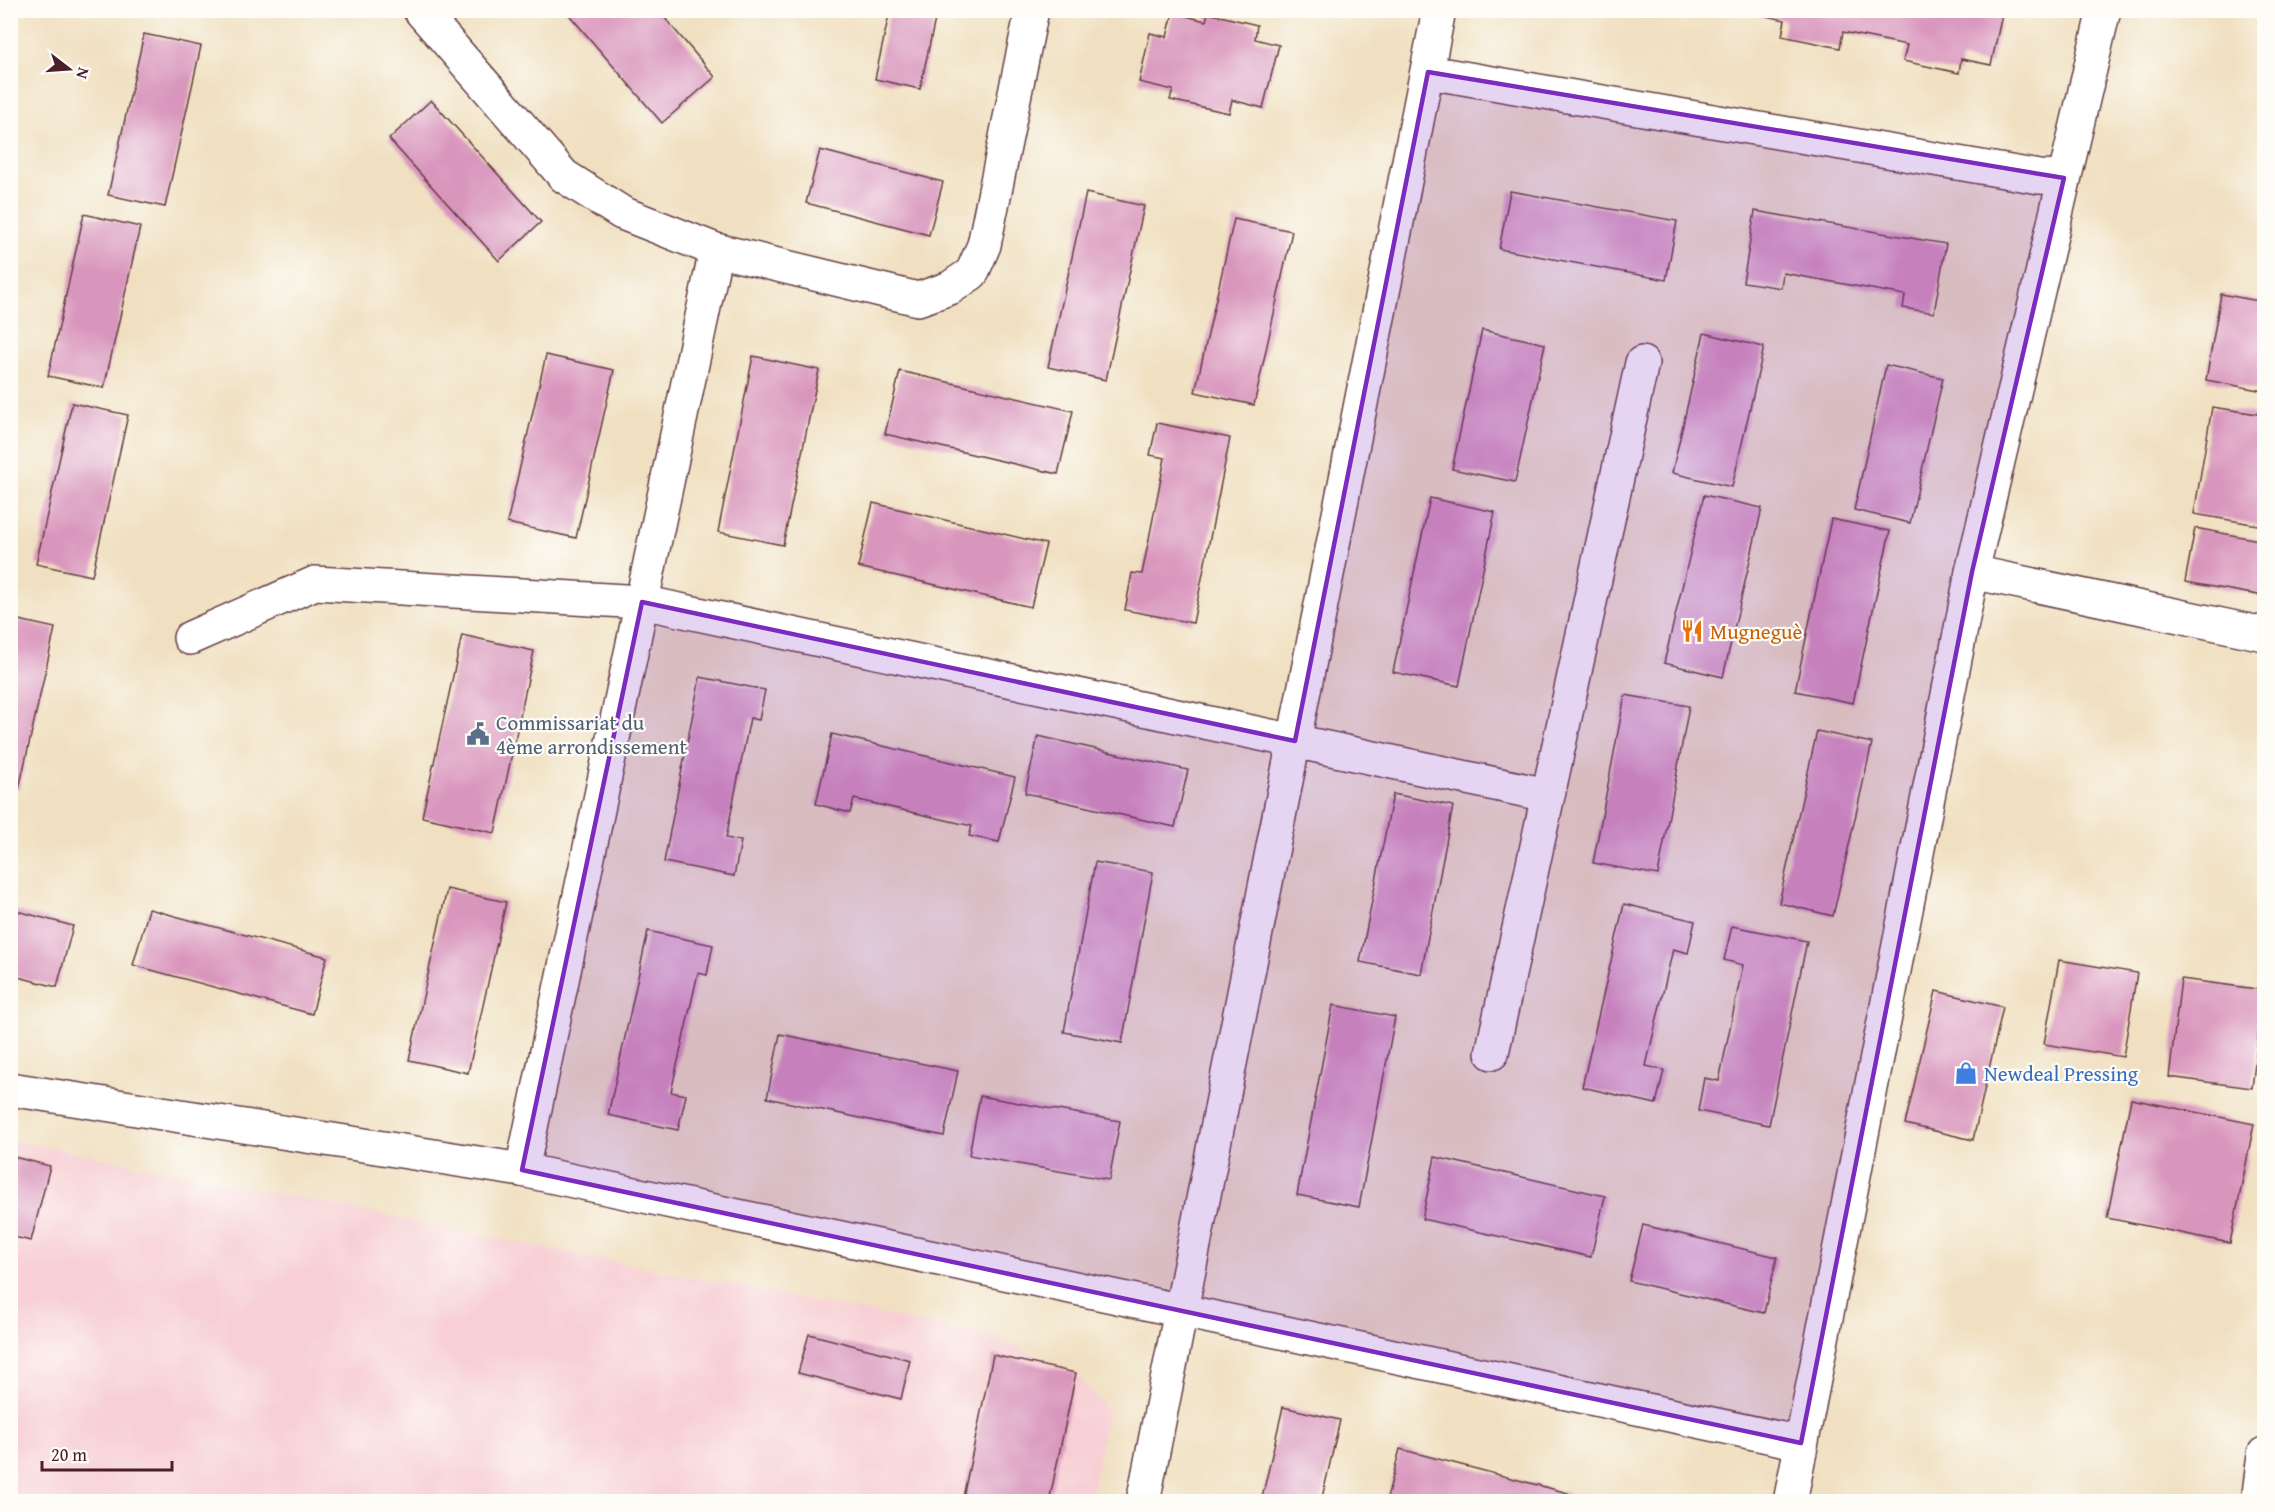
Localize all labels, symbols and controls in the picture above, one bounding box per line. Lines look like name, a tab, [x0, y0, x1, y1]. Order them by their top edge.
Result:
north arrow	[39, 39, 99, 99]
text: N	[70, 65, 96, 82]
place label: Mugneguè	[1710, 616, 1802, 647]
restaurant icon: Mugneguè	[1679, 618, 1705, 644]
place label: Commissariat du 4ème arrondissement	[496, 707, 687, 762]
public building icon: Commissariat du 4ème arrondissement	[465, 721, 491, 747]
place label: Newdeal Pressing	[1984, 1058, 2139, 1089]
shop icon: Newdeal Pressing	[1953, 1060, 1979, 1086]
scale bar	[42, 1434, 172, 1472]
text: 20 m	[51, 1441, 87, 1468]

